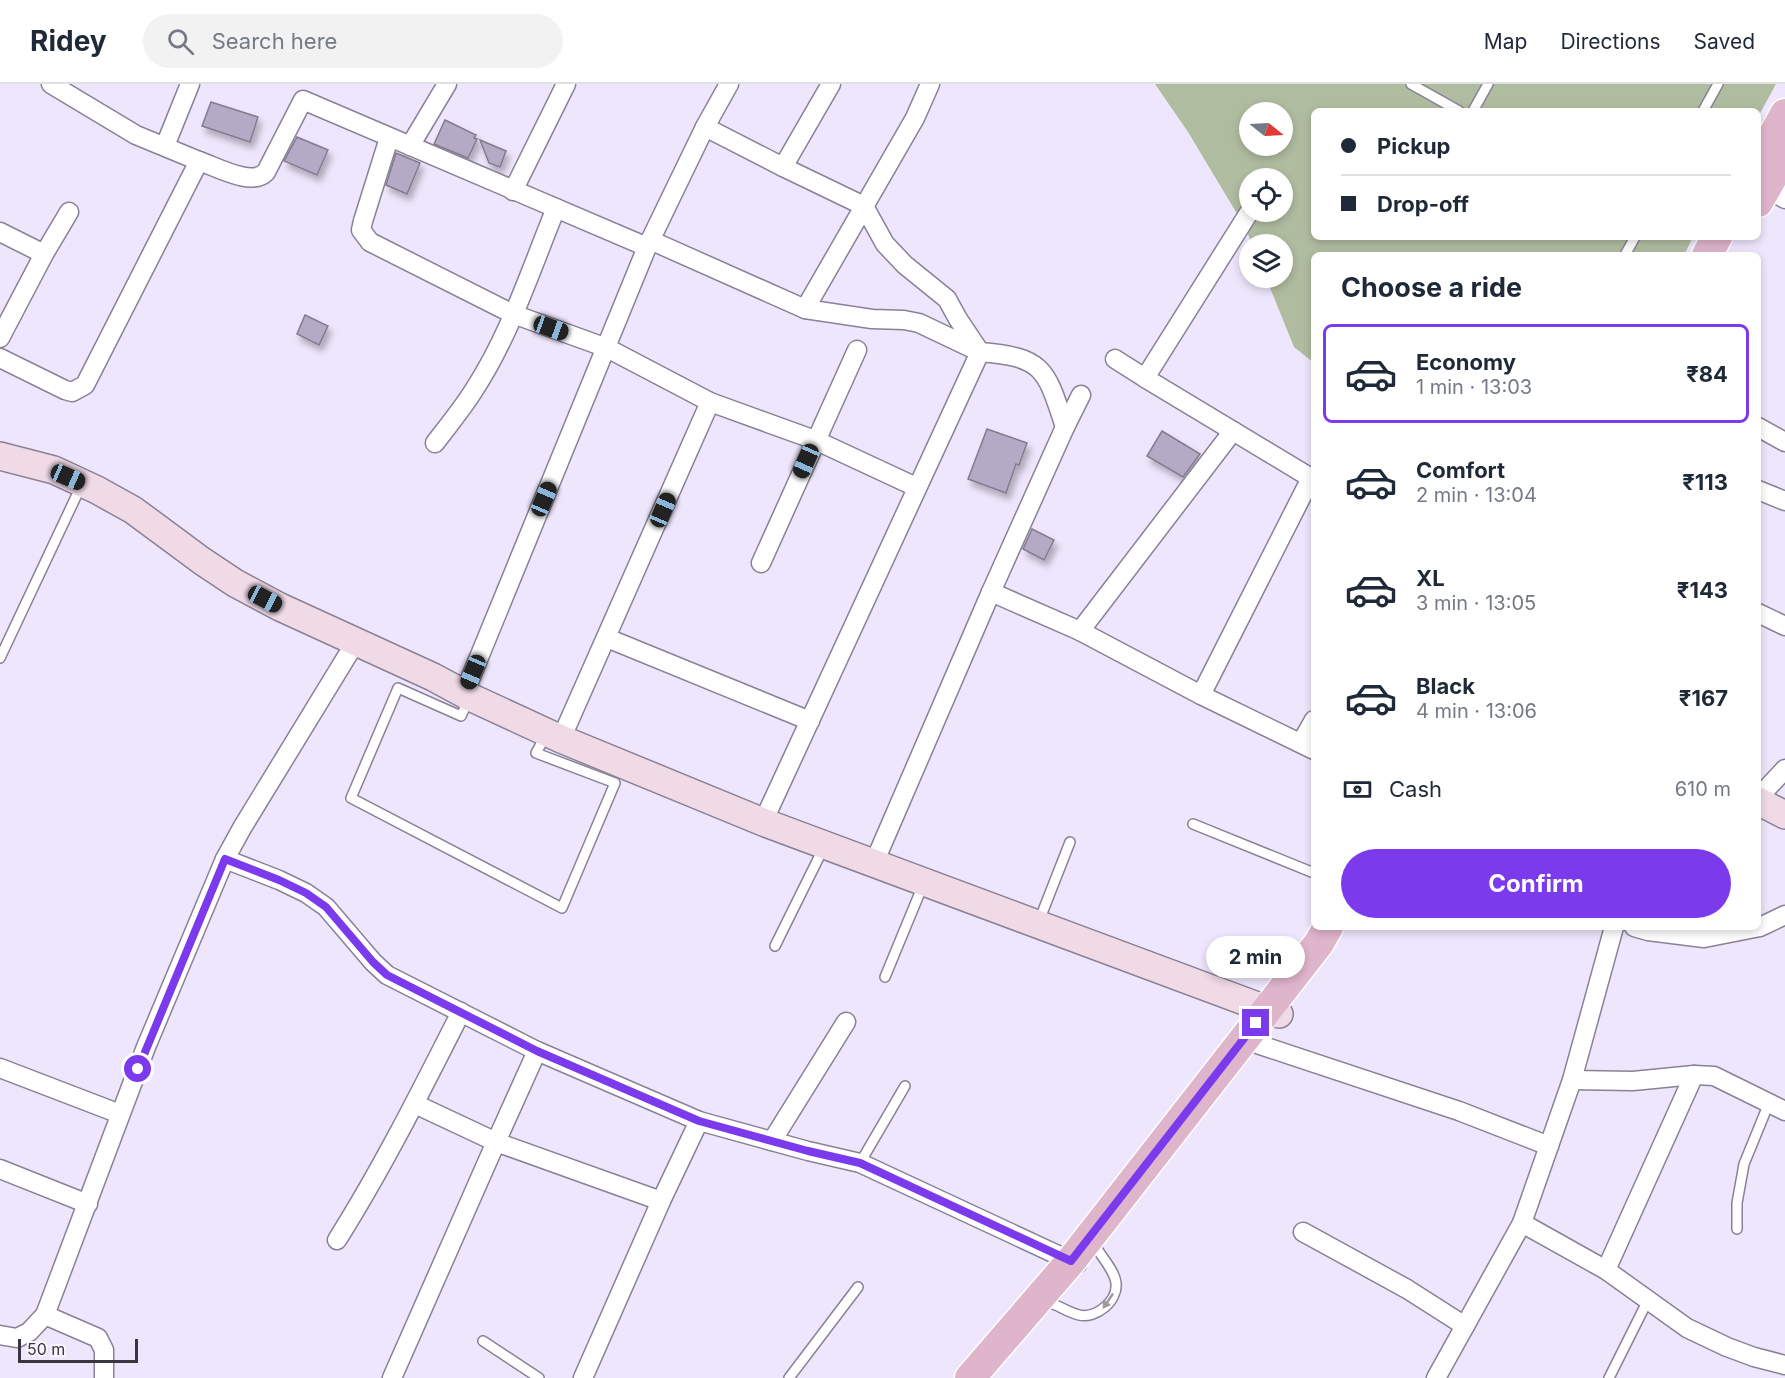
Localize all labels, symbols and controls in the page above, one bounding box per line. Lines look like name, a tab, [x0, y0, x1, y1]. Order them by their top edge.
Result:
search box	[143, 14, 563, 68]
text: Ridey	[30, 24, 107, 58]
icon: search	[164, 25, 197, 58]
text: Search here	[212, 28, 337, 54]
text: Map	[1484, 29, 1527, 54]
text: Directions	[1560, 29, 1661, 54]
text: Saved	[1694, 29, 1755, 54]
north arrow	[1239, 102, 1293, 156]
map controls	[1239, 102, 1293, 288]
text: Pickup	[1377, 133, 1451, 159]
button: locate	[1239, 168, 1293, 222]
text: Drop-off	[1377, 191, 1469, 217]
button: layers	[1239, 234, 1293, 288]
text: Choose a ride	[1341, 271, 1522, 304]
car	[531, 313, 571, 343]
icon: car	[1344, 347, 1398, 401]
text: Economy	[1416, 349, 1516, 375]
text: ₹84	[1686, 361, 1728, 387]
text: 1 min · 13:03	[1416, 375, 1532, 399]
car	[790, 441, 822, 481]
icon: car	[1344, 455, 1398, 509]
text: Comfort	[1416, 457, 1505, 483]
car	[48, 461, 88, 493]
text: ₹113	[1682, 469, 1728, 495]
car	[529, 479, 559, 519]
text: 2 min · 13:04	[1416, 483, 1537, 507]
car	[648, 490, 678, 530]
icon: car	[1344, 563, 1398, 617]
text: XL	[1416, 565, 1445, 591]
text: ₹143	[1677, 577, 1728, 603]
car	[245, 583, 285, 615]
text: 3 min · 13:05	[1416, 591, 1536, 615]
car	[458, 652, 488, 692]
icon: car	[1344, 671, 1398, 725]
text: Black	[1416, 673, 1475, 699]
text: ₹167	[1679, 685, 1728, 711]
text: 4 min · 13:06	[1416, 699, 1537, 723]
icon: cash	[1341, 773, 1374, 806]
text: Cash	[1389, 776, 1442, 802]
text: 610 m	[1675, 777, 1731, 801]
button: Confirm	[1341, 849, 1731, 918]
callout: 2 min	[1206, 936, 1306, 978]
text: 2 min	[1229, 945, 1282, 969]
route end	[1242, 1009, 1269, 1036]
route start	[124, 1055, 151, 1082]
one-way arrow	[1102, 1293, 1114, 1309]
scale bar	[18, 1336, 138, 1364]
text: 50 m	[27, 1339, 65, 1359]

